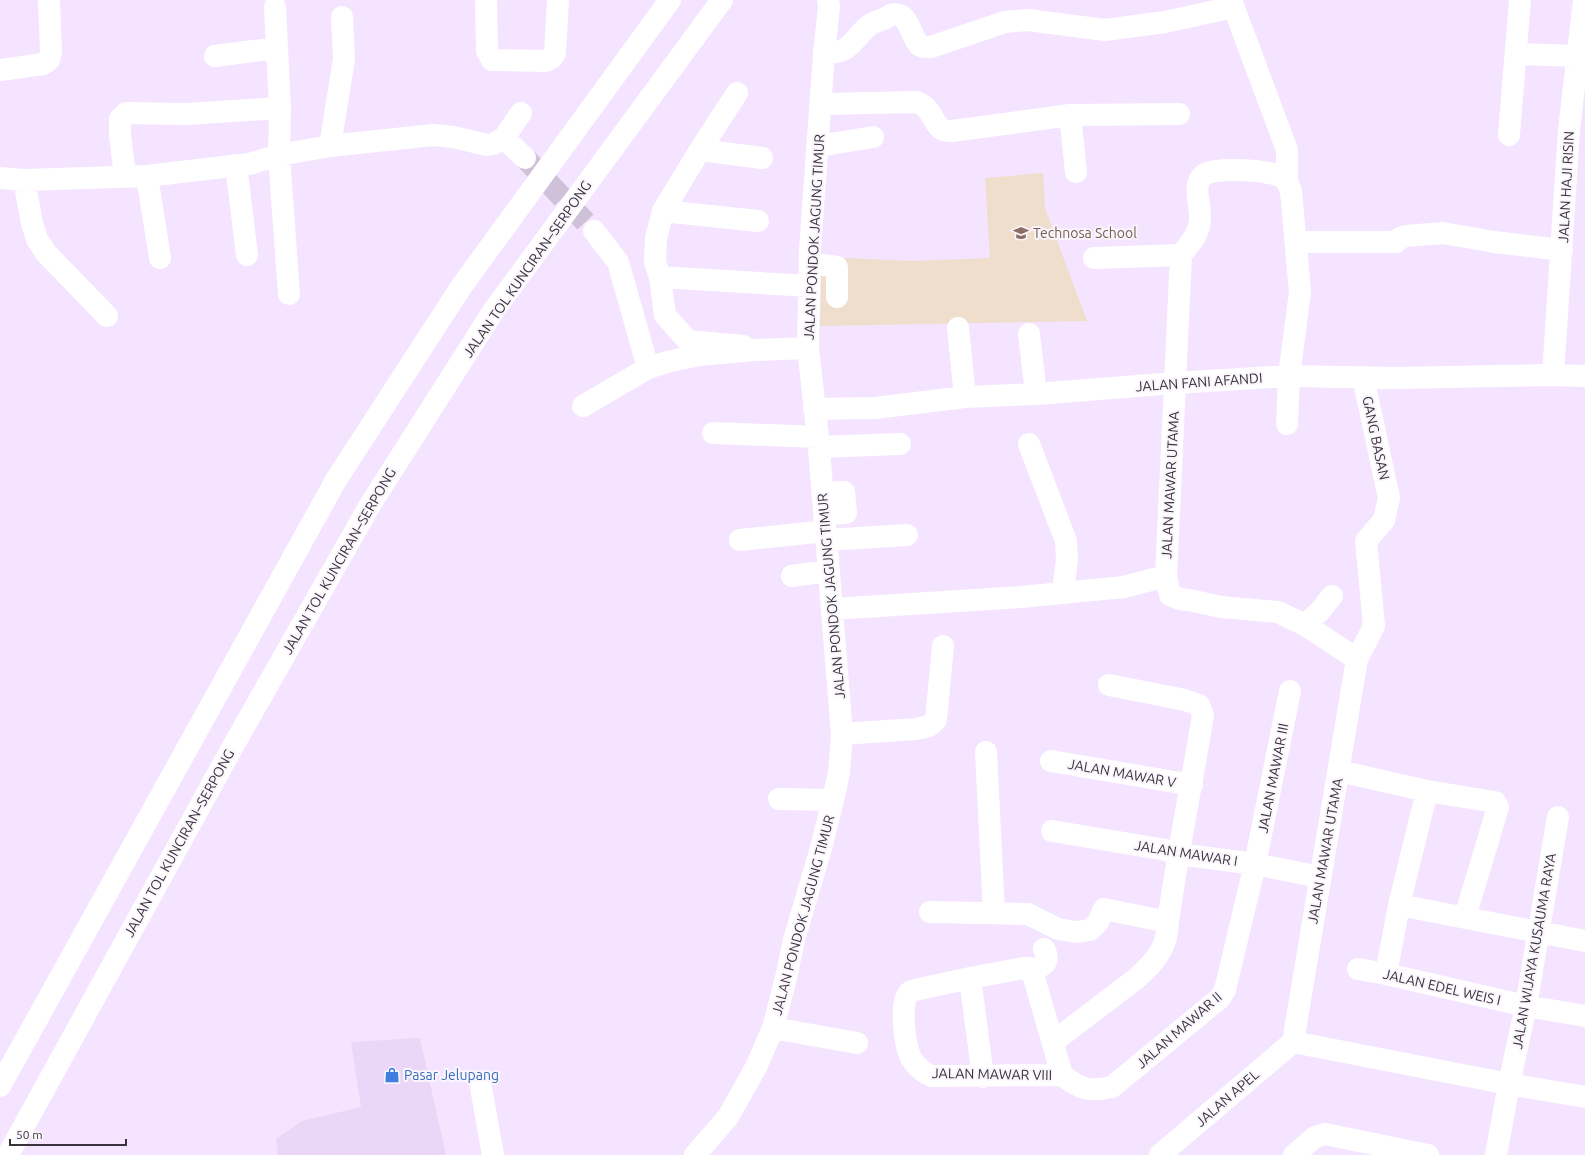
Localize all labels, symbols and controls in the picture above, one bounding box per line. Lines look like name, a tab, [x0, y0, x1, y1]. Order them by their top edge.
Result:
street label: JALAN HAJI RISIN	[1555, 131, 1577, 243]
street label: JALAN PONDOK JAGUNG TIMUR	[801, 133, 827, 341]
street label: JALAN TOL KUNCIRAN–SERPONG	[460, 177, 594, 361]
school or university icon: Technosa School	[1012, 224, 1030, 242]
place label: Technosa School	[1033, 225, 1137, 241]
street label: JALAN FANI AFANDI	[1135, 370, 1263, 394]
street label: GANG BASAN	[1359, 395, 1393, 481]
street label: JALAN MAWAR UTAMA	[1158, 411, 1182, 559]
street label: JALAN TOL KUNCIRAN–SERPONG	[279, 465, 399, 657]
street label: JALAN PONDOK JAGUNG TIMUR	[814, 492, 848, 700]
street label: JALAN MAWAR III	[1255, 722, 1291, 834]
street label: JALAN TOL KUNCIRAN–SERPONG	[121, 746, 237, 940]
street label: JALAN MAWAR V	[1067, 756, 1177, 790]
street label: JALAN MAWAR UTAMA	[1304, 777, 1346, 925]
street label: JALAN PONDOK JAGUNG TIMUR	[769, 813, 838, 1017]
street label: JALAN MAWAR I	[1133, 837, 1239, 869]
street label: JALAN WIJAYA KUSAUMA RAYA	[1509, 852, 1559, 1050]
street label: JALAN EDEL WEIS I	[1382, 966, 1502, 1008]
street label: JALAN MAWAR II	[1133, 989, 1225, 1071]
street label: JALAN MAWAR VIII	[932, 1065, 1052, 1083]
shop icon: Pasar Jelupang	[383, 1066, 401, 1084]
street label: JALAN APEL	[1192, 1066, 1262, 1130]
place label: Pasar Jelupang	[404, 1067, 499, 1083]
scale bar	[10, 1121, 126, 1147]
text: 50 m	[16, 1128, 43, 1141]

